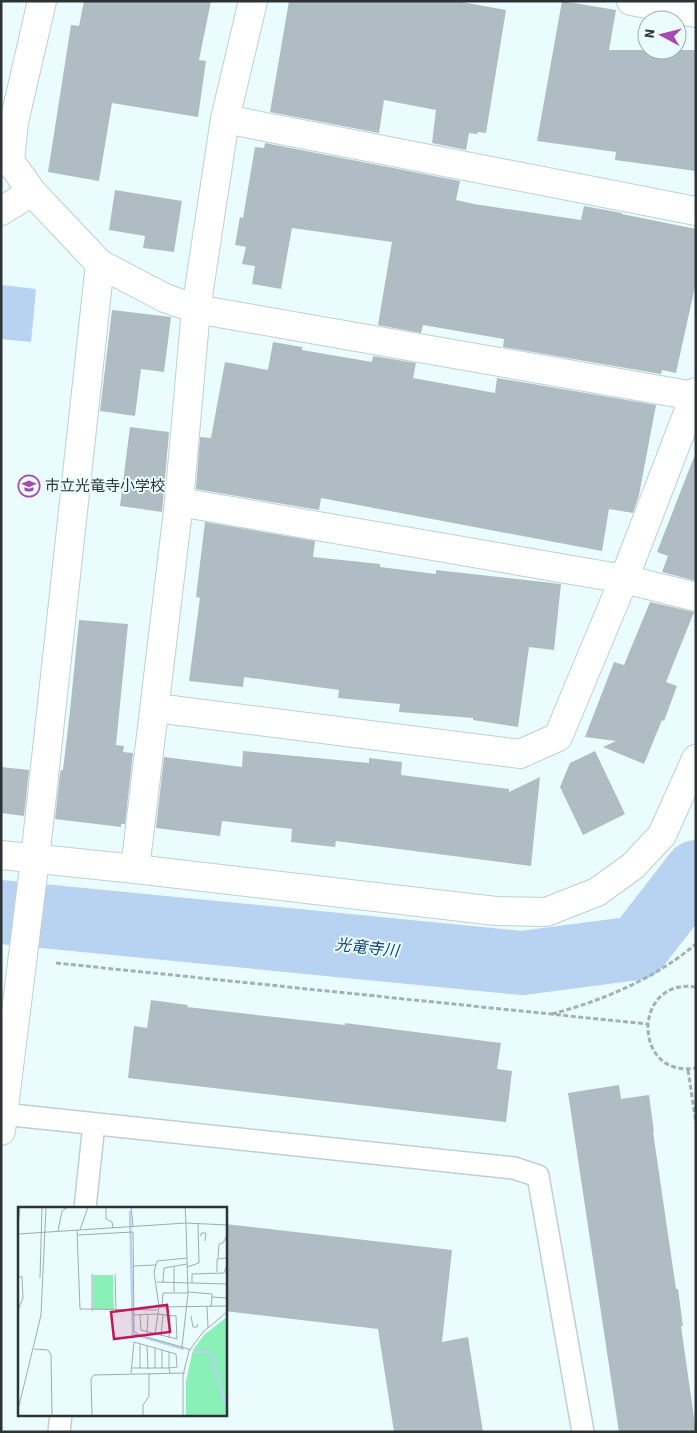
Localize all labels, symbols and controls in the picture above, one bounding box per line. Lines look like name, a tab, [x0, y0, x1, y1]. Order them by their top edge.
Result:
north arrow	[637, 10, 687, 60]
text: N	[640, 28, 661, 39]
school or university icon: 市立光竜寺小学校	[17, 474, 41, 498]
place label: 市立光竜寺小学校	[45, 476, 165, 497]
water label: 光竜寺川	[334, 934, 402, 962]
inset map	[18, 1207, 226, 1416]

